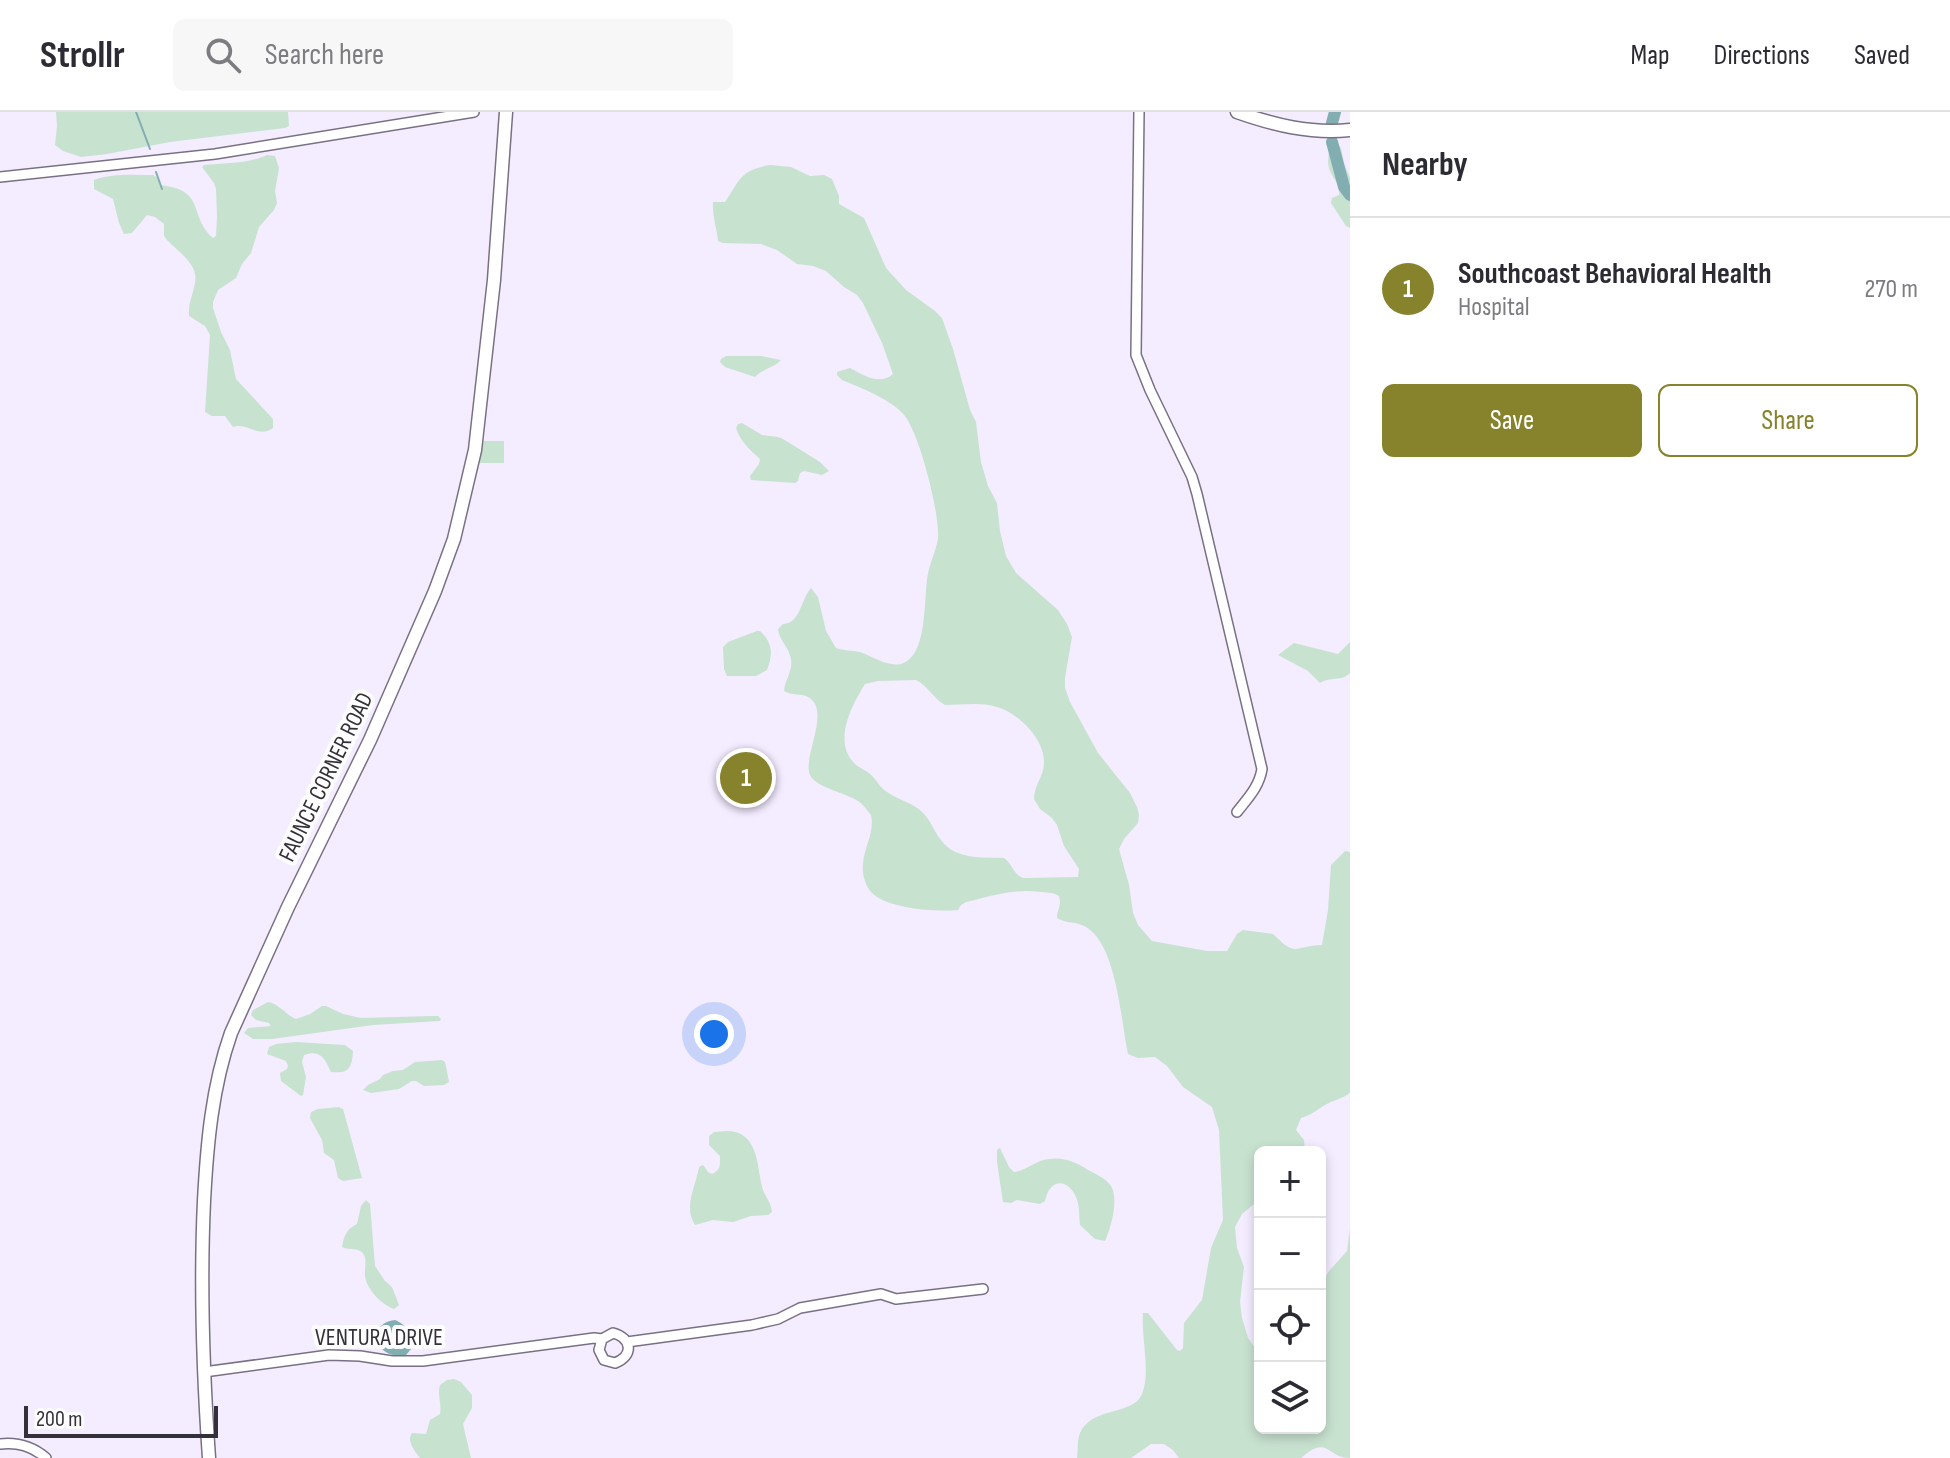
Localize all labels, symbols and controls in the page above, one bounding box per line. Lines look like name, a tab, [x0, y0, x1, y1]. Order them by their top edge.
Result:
search box	[173, 19, 733, 91]
text: Strollr	[40, 33, 125, 78]
icon: search	[201, 33, 245, 77]
text: Search here	[265, 37, 384, 73]
text: Map	[1631, 39, 1670, 72]
text: Directions	[1714, 39, 1810, 72]
text: Saved	[1854, 39, 1910, 72]
text: Nearby	[1382, 144, 1468, 185]
text: Southcoast Behavioral Health	[1458, 256, 1771, 292]
text: 1	[1403, 274, 1413, 305]
text: 270 m	[1865, 274, 1918, 305]
text: Hospital	[1458, 292, 1530, 323]
button: Save	[1382, 384, 1642, 457]
button: Share	[1658, 384, 1918, 457]
street label: FAUNCE CORNER ROAD	[272, 688, 380, 866]
pin: 1	[720, 748, 772, 808]
your location	[694, 1014, 734, 1054]
map controls	[1254, 1146, 1326, 1434]
button: +	[1254, 1146, 1326, 1218]
button: −	[1254, 1218, 1326, 1290]
button: locate	[1254, 1290, 1326, 1362]
street label: VENTURA DRIVE	[315, 1323, 443, 1352]
button: layers	[1254, 1362, 1326, 1434]
scale bar	[24, 1402, 218, 1438]
text: 200 m	[36, 1406, 82, 1433]

